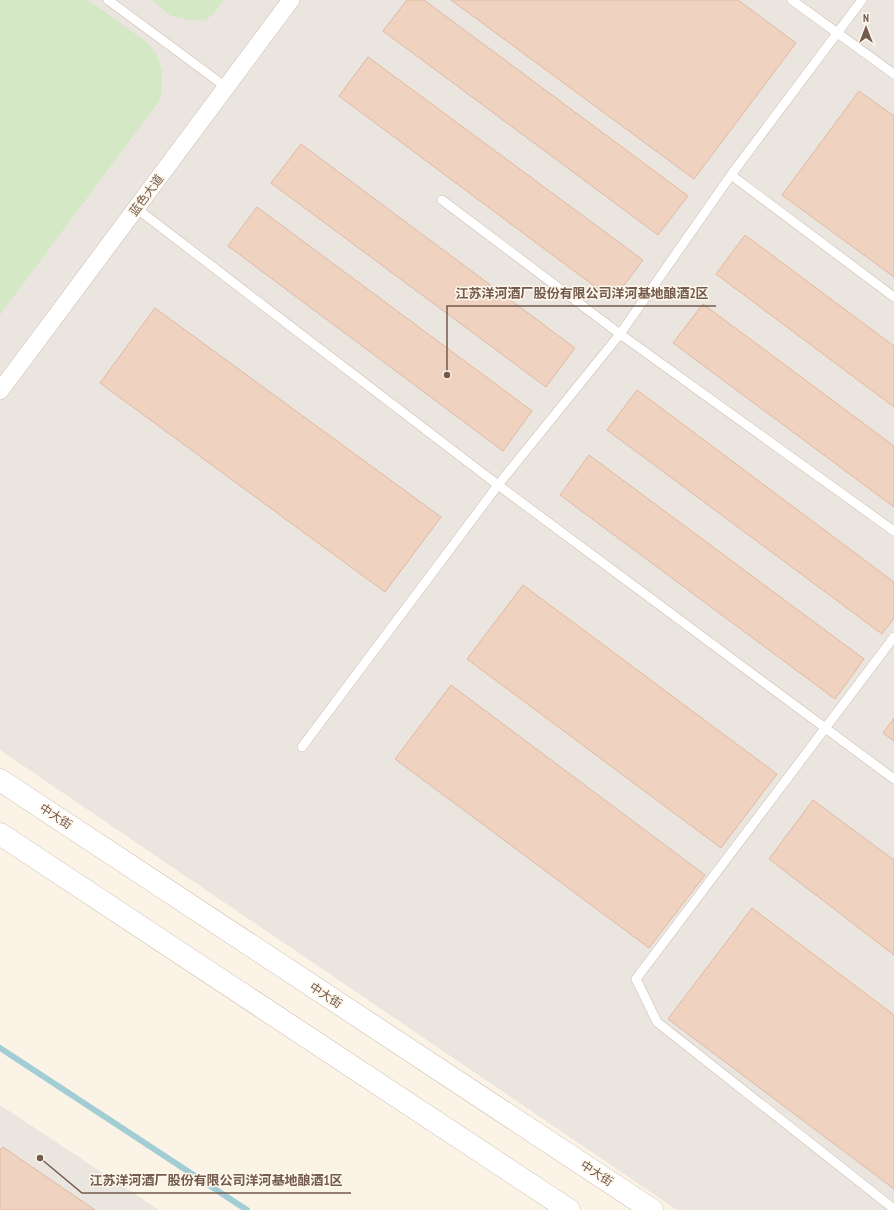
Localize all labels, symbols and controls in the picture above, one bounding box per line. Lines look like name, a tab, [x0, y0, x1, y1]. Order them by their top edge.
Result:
north arrow	[846, 8, 886, 48]
text: N	[863, 11, 869, 25]
street label: 蓝色大道	[126, 171, 166, 219]
callout: 江苏洋河酒厂股份有限公司洋河基地酿酒2区	[447, 281, 716, 306]
text: 江苏洋河酒厂股份有限公司洋河基地酿酒2区	[455, 285, 709, 302]
street label: 中大街	[37, 800, 75, 832]
street label: 中大街	[307, 979, 345, 1011]
street label: 中大街	[578, 1157, 616, 1189]
callout: 江苏洋河酒厂股份有限公司洋河基地酿酒1区	[82, 1168, 351, 1193]
text: 江苏洋河酒厂股份有限公司洋河基地酿酒1区	[89, 1172, 343, 1189]

